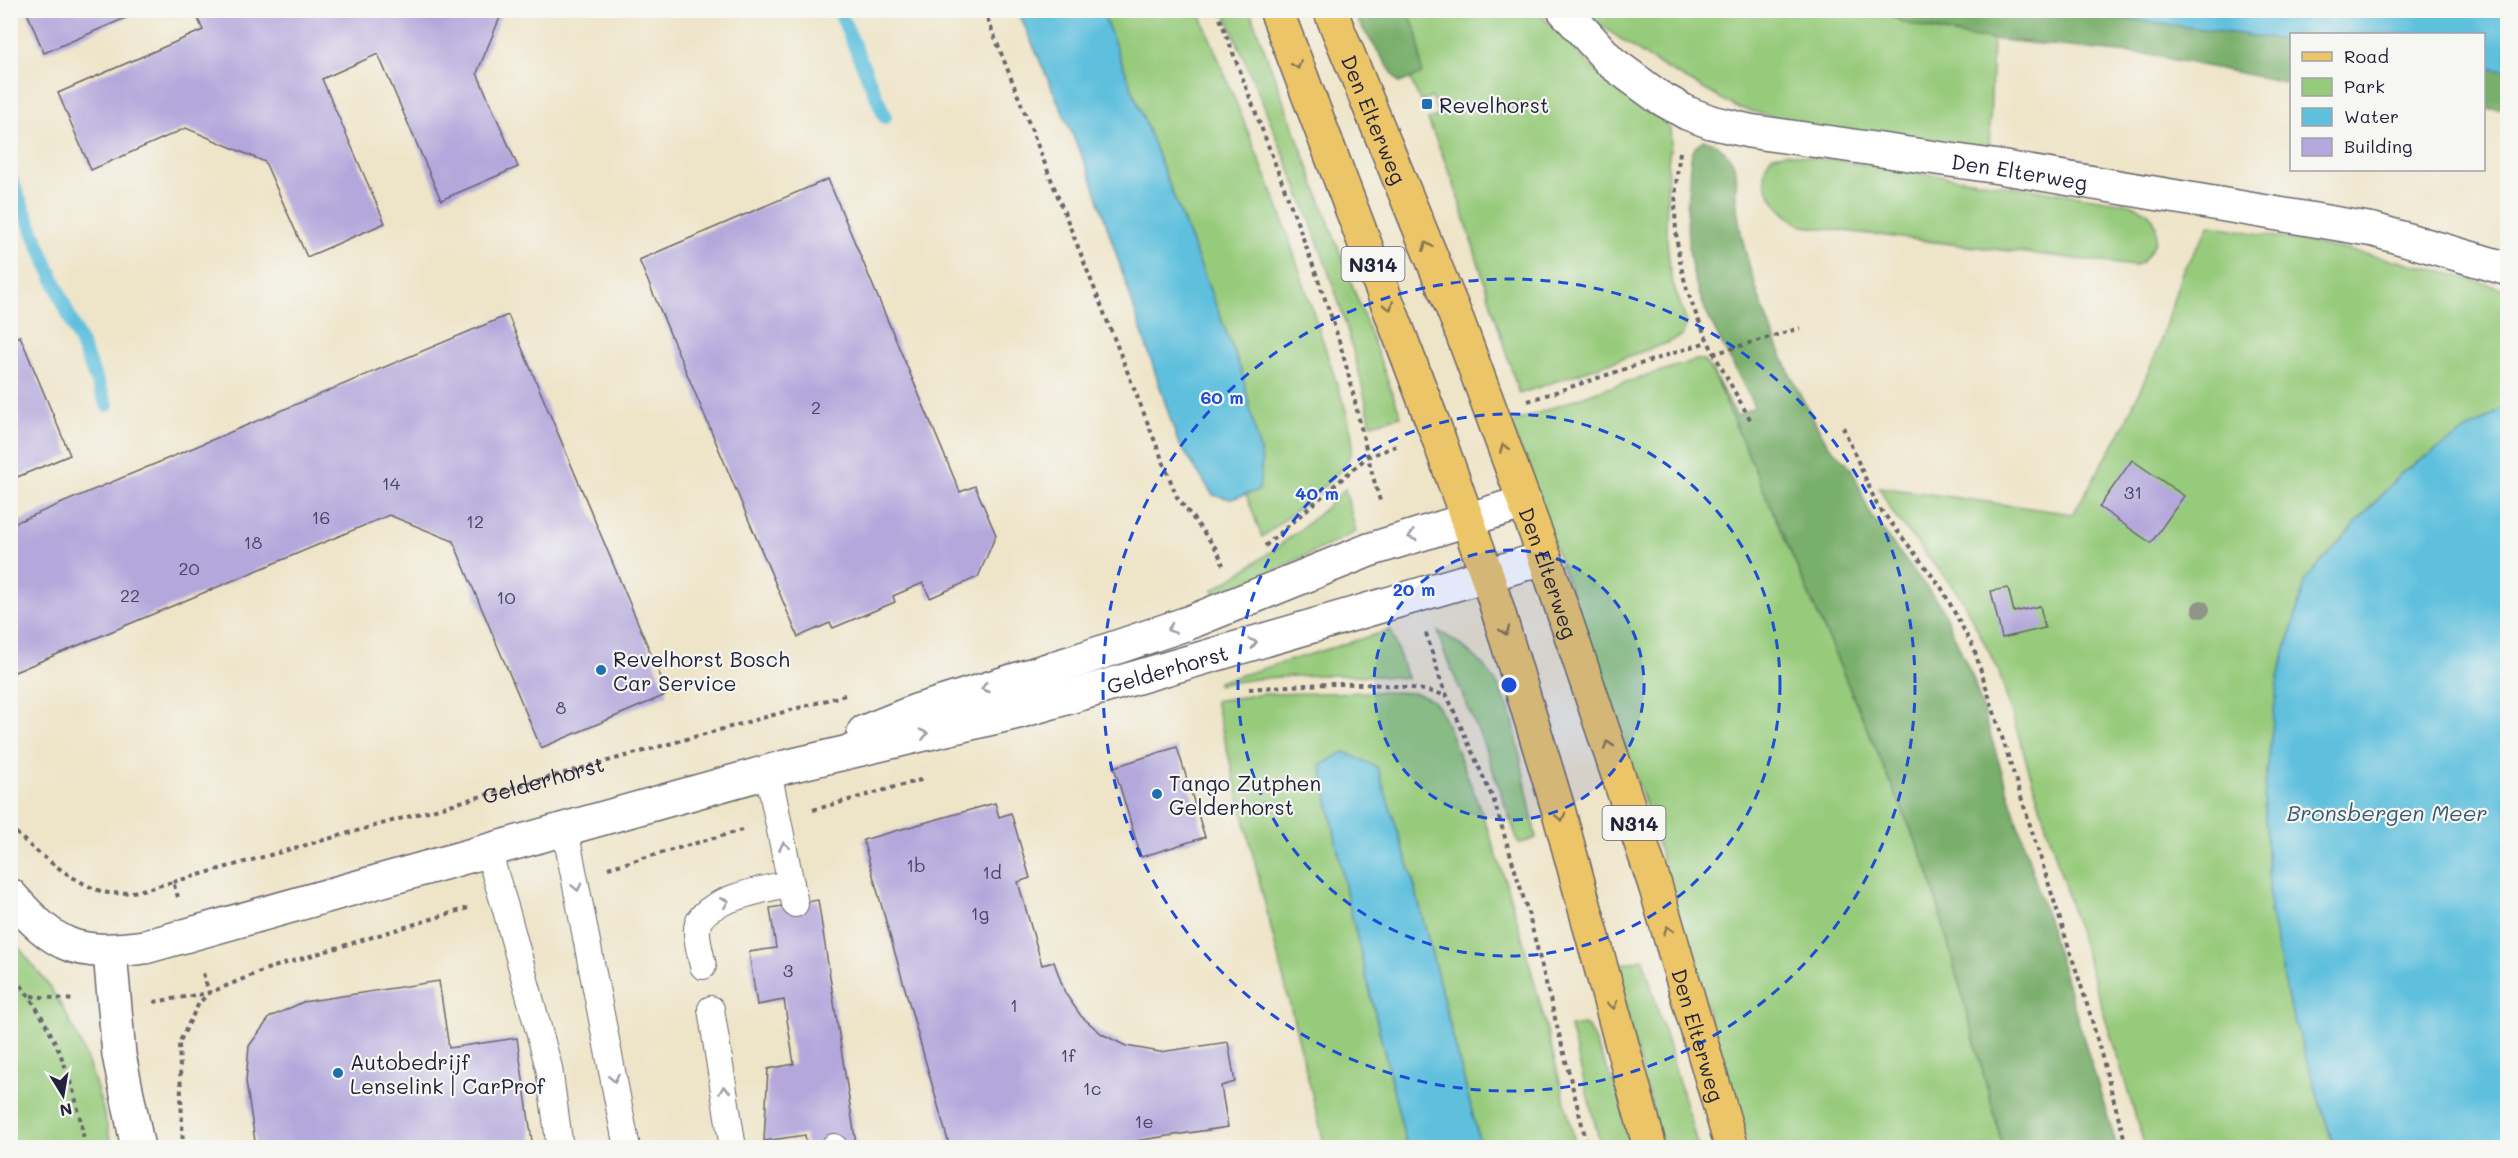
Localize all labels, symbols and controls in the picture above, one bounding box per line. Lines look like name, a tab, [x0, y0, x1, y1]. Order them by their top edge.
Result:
legend	[2290, 33, 2485, 171]
text: Road	[2344, 44, 2389, 68]
street label: Den Elterweg	[1336, 50, 1413, 188]
one-way arrow	[1290, 59, 1302, 70]
text: Park	[2344, 74, 2385, 98]
place label: Revelhorst	[1439, 91, 1549, 118]
marker: Revelhorst	[1420, 97, 1434, 111]
text: Water	[2344, 104, 2399, 128]
text: Building	[2344, 134, 2412, 158]
street label: Den Elterweg	[1950, 147, 2090, 195]
one-way arrow	[1422, 241, 1434, 252]
road number: N314	[1342, 247, 1404, 281]
one-way arrow	[1382, 300, 1394, 311]
text: 60 m	[1200, 385, 1244, 409]
house number: 2	[811, 395, 821, 419]
one-way arrow	[1499, 443, 1512, 453]
house number: 14	[382, 471, 401, 495]
house number: 31	[2124, 480, 2142, 504]
text: 40 m	[1295, 481, 1339, 505]
street label: Den Elterweg	[1514, 503, 1585, 642]
house number: 16	[312, 505, 330, 529]
house number: 12	[466, 509, 484, 533]
one-way arrow	[1407, 529, 1418, 541]
house number: 18	[244, 530, 263, 554]
house number: 20	[178, 556, 200, 580]
text: 20 m	[1393, 577, 1435, 601]
house number: 22	[120, 583, 140, 607]
house number: 10	[496, 585, 516, 609]
one-way arrow	[1166, 622, 1177, 635]
one-way arrow	[1498, 625, 1510, 636]
street label: Gelderhorst	[1103, 638, 1231, 699]
one-way arrow	[1247, 638, 1258, 650]
place label: Revelhorst Bosch Car Service	[613, 645, 790, 696]
marker: Revelhorst Bosch Car Service	[594, 663, 608, 677]
centre of rings	[1499, 675, 1519, 695]
one-way arrow	[980, 681, 991, 693]
house number: 8	[556, 695, 567, 719]
one-way arrow	[919, 729, 929, 742]
one-way arrow	[1602, 740, 1615, 751]
street label: Gelderhorst	[479, 749, 607, 809]
place label: Tango Zutphen Gelderhorst	[1169, 769, 1321, 820]
marker: Tango Zutphen Gelderhorst	[1150, 787, 1164, 801]
water label: Bronsbergen Meer	[2287, 798, 2487, 827]
road number: N314	[1602, 806, 1666, 840]
one-way arrow	[1554, 812, 1566, 822]
one-way arrow	[778, 842, 791, 852]
house number: 1b	[906, 853, 926, 877]
house number: 1d	[982, 860, 1002, 884]
one-way arrow	[570, 881, 583, 891]
one-way arrow	[719, 897, 730, 909]
house number: 1g	[971, 901, 989, 925]
one-way arrow	[1663, 925, 1675, 936]
house number: 3	[783, 958, 793, 982]
street label: Den Elterweg	[1667, 965, 1731, 1105]
house number: 1	[1010, 993, 1018, 1017]
one-way arrow	[1606, 999, 1618, 1010]
house number: 1f	[1060, 1043, 1077, 1067]
place label: Autobedrijf Lenselink | CarProf	[350, 1048, 546, 1099]
north arrow	[33, 1065, 93, 1125]
marker: Autobedrijf Lenselink | CarProf	[331, 1066, 345, 1080]
one-way arrow	[607, 1073, 620, 1083]
house number: 1c	[1083, 1076, 1101, 1100]
one-way arrow	[718, 1085, 731, 1095]
text: N	[58, 1099, 74, 1122]
house number: 1e	[1134, 1109, 1154, 1133]

